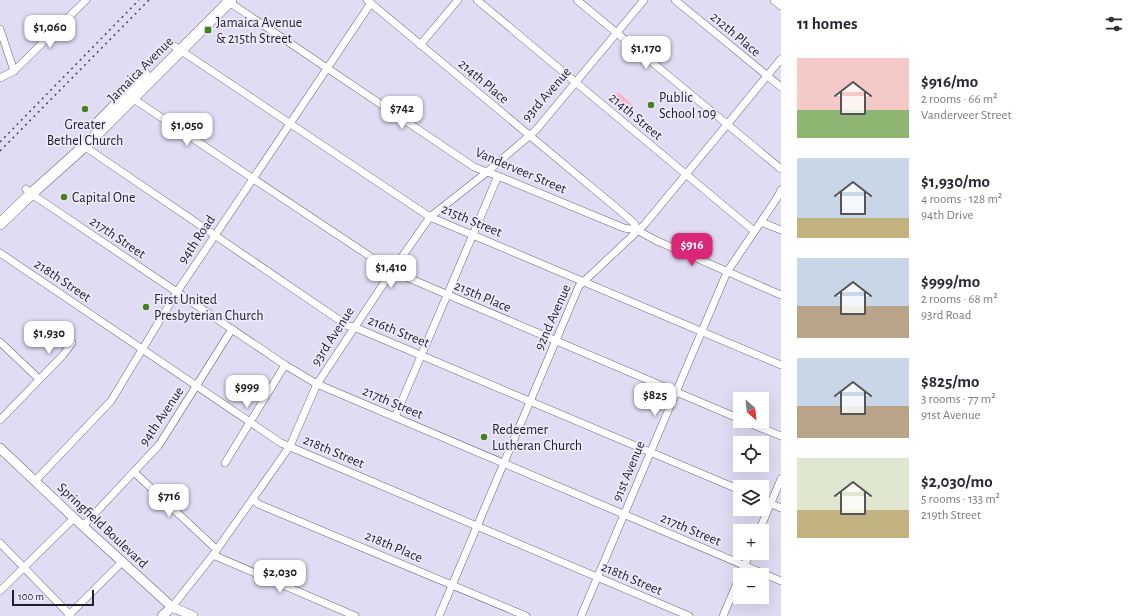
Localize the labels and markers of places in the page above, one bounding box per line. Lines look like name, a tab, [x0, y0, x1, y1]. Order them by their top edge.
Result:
pin: $1,060	[17, 15, 83, 49]
place label: Jamaica Avenue & 215th Street	[216, 16, 302, 46]
marker: Jamaica Avenue & 215th Street	[203, 25, 213, 35]
pin: $1,170	[613, 36, 679, 70]
place label: Public School 109	[659, 91, 716, 121]
pin: $742	[378, 96, 426, 130]
marker: Public School 109	[646, 100, 656, 110]
marker: Greater Bethel Church	[80, 104, 90, 114]
pin: $1,050	[154, 113, 220, 147]
place label: Greater Bethel Church	[47, 118, 123, 148]
place label: Capital One	[72, 191, 136, 205]
marker: Capital One	[59, 192, 69, 202]
pin: $916	[668, 233, 716, 267]
pin: $1,410	[358, 255, 424, 289]
place label: First United Presbyterian Church	[154, 293, 263, 323]
marker: First United Presbyterian Church	[141, 302, 151, 312]
pin: $1,930	[16, 321, 82, 355]
pin: $999	[223, 375, 271, 409]
pin: $825	[631, 383, 679, 417]
place label: Redeemer Lutheran Church	[492, 423, 582, 453]
marker: Redeemer Lutheran Church	[479, 432, 489, 442]
pin: $716	[145, 484, 193, 518]
pin: $2,030	[247, 560, 313, 594]

